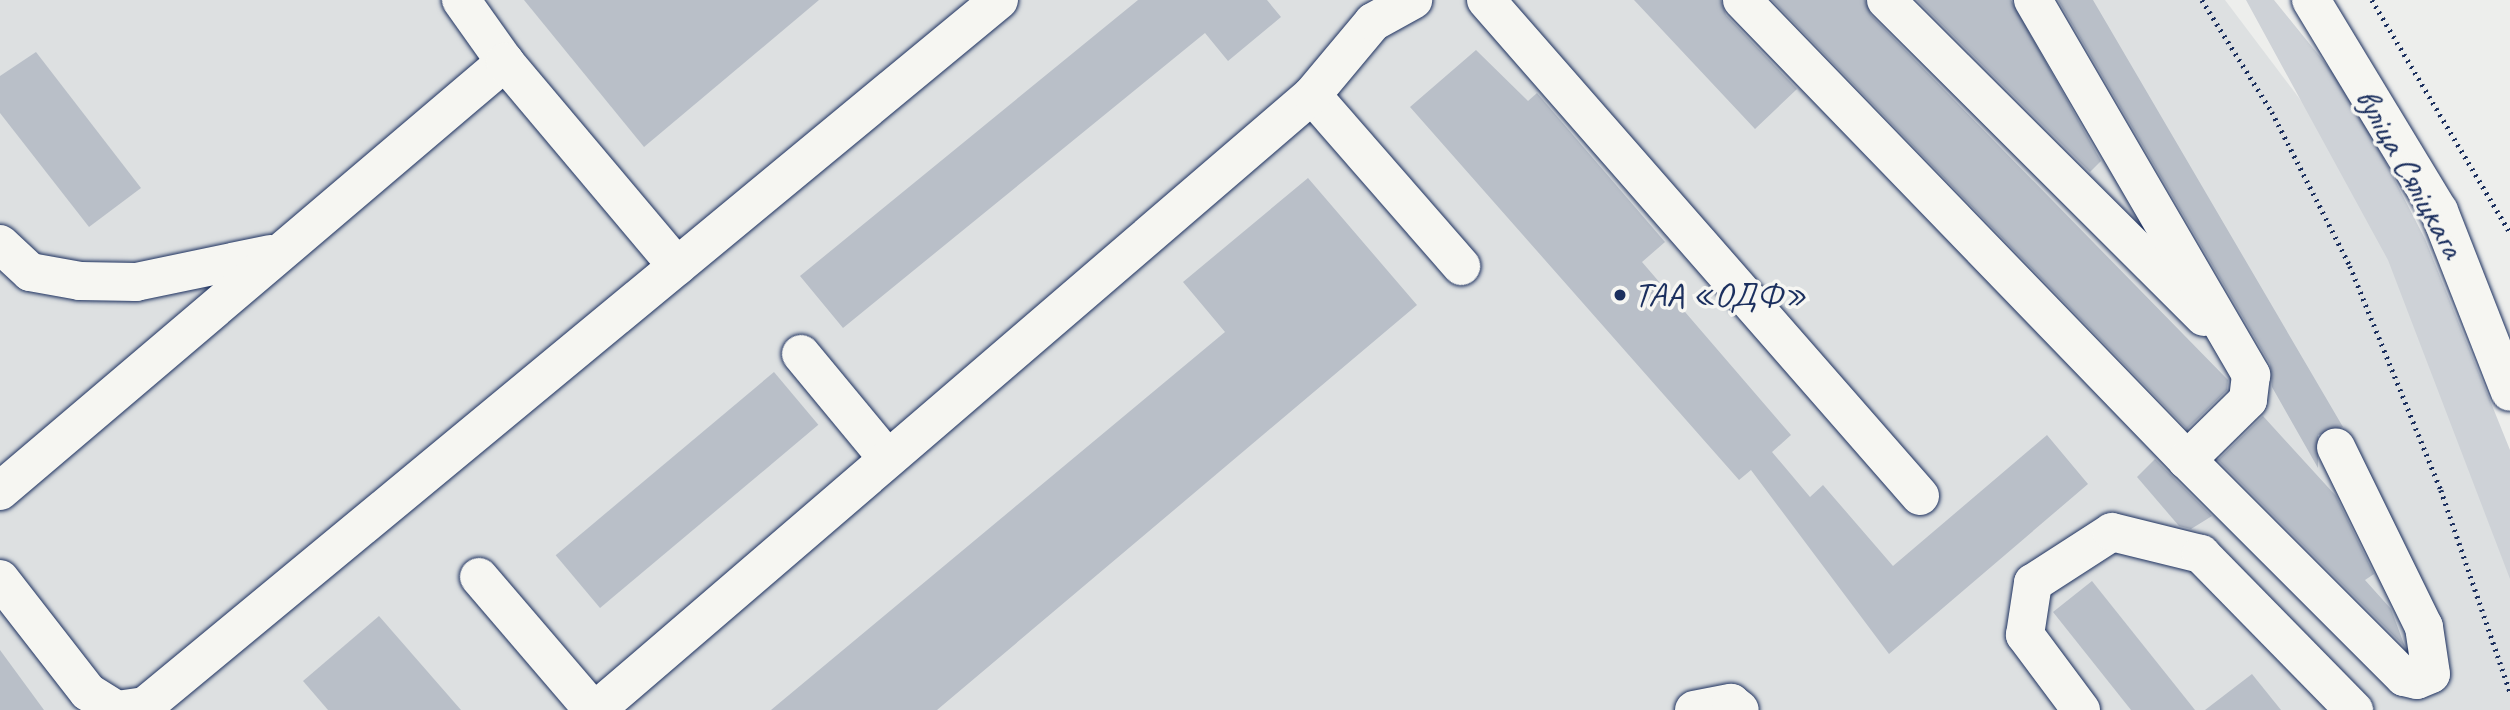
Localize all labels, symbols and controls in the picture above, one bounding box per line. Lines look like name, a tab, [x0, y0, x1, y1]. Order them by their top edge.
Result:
street label: вуліца Сяліцкага	[2345, 79, 2475, 267]
place label: ТАА «ОДФ»	[1634, 274, 1807, 316]
marker: ТАА «ОДФ»	[1612, 287, 1628, 303]

